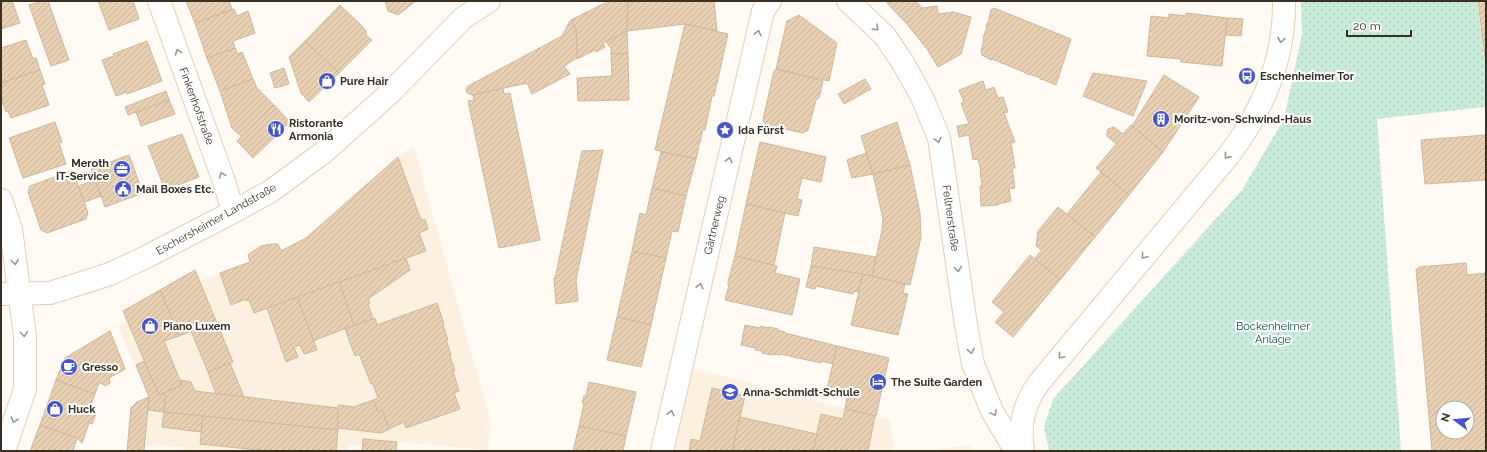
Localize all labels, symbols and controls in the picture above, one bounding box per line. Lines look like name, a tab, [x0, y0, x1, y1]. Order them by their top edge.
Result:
scale bar	[1347, 12, 1411, 38]
text: 20 m	[1353, 19, 1381, 33]
one-way arrow	[871, 23, 879, 31]
one-way arrow	[753, 30, 761, 36]
one-way arrow	[1277, 37, 1286, 43]
one-way arrow	[174, 49, 182, 56]
street label: Finkenhofstraße	[176, 66, 217, 147]
bus stop icon: Eschenheimer Tor	[1237, 66, 1257, 86]
place label: Eschenheimer Tor	[1260, 70, 1355, 83]
shop icon: Pure Hair	[317, 71, 337, 91]
place label: Pure Hair	[340, 75, 389, 88]
building icon: Moritz-von-Schwind-Haus	[1151, 109, 1171, 129]
place label: Moritz-von-Schwind-Haus	[1174, 113, 1312, 126]
place label: Ristorante Armonia	[289, 117, 344, 143]
restaurant icon: Ristorante Armonia	[266, 119, 286, 139]
place icon: Ida Fürst	[715, 120, 735, 140]
place label: Ida Fürst	[738, 124, 785, 137]
one-way arrow	[934, 137, 942, 144]
one-way arrow	[1225, 152, 1232, 159]
one-way arrow	[724, 156, 732, 163]
place label: Meroth IT-Service	[56, 157, 109, 183]
office icon: Meroth IT-Service	[112, 159, 132, 179]
one-way arrow	[218, 171, 227, 178]
public building icon: Mail Boxes Etc.	[113, 179, 133, 199]
street label: Eschersheimer Landstraße	[154, 181, 279, 258]
place label: Mail Boxes Etc.	[136, 183, 214, 196]
street label: Fellnerstraße	[939, 184, 962, 253]
street label: Gärtnerweg	[701, 194, 728, 256]
one-way arrow	[1142, 252, 1149, 259]
one-way arrow	[11, 259, 20, 265]
one-way arrow	[953, 266, 962, 272]
one-way arrow	[695, 283, 703, 289]
shop icon: Piano Luxem	[140, 316, 160, 336]
place label: Piano Luxem	[163, 320, 231, 333]
park label: Bockenheimer Anlage	[1236, 320, 1310, 346]
one-way arrow	[20, 330, 29, 337]
one-way arrow	[966, 348, 974, 354]
one-way arrow	[1059, 352, 1066, 359]
cafe icon: Gresso	[59, 357, 79, 377]
place label: Gresso	[82, 361, 119, 374]
hotel icon: The Suite Garden	[868, 372, 888, 392]
place label: The Suite Garden	[891, 376, 983, 389]
school or university icon: Anna-Schmidt-Schule	[720, 382, 740, 402]
place label: Anna-Schmidt-Schule	[743, 386, 860, 399]
shop icon: Huck	[45, 399, 65, 419]
north arrow	[1435, 400, 1475, 440]
place label: Huck	[68, 403, 96, 416]
one-way arrow	[989, 408, 996, 416]
one-way arrow	[666, 410, 674, 416]
text: N	[1438, 412, 1453, 423]
one-way arrow	[11, 416, 19, 423]

